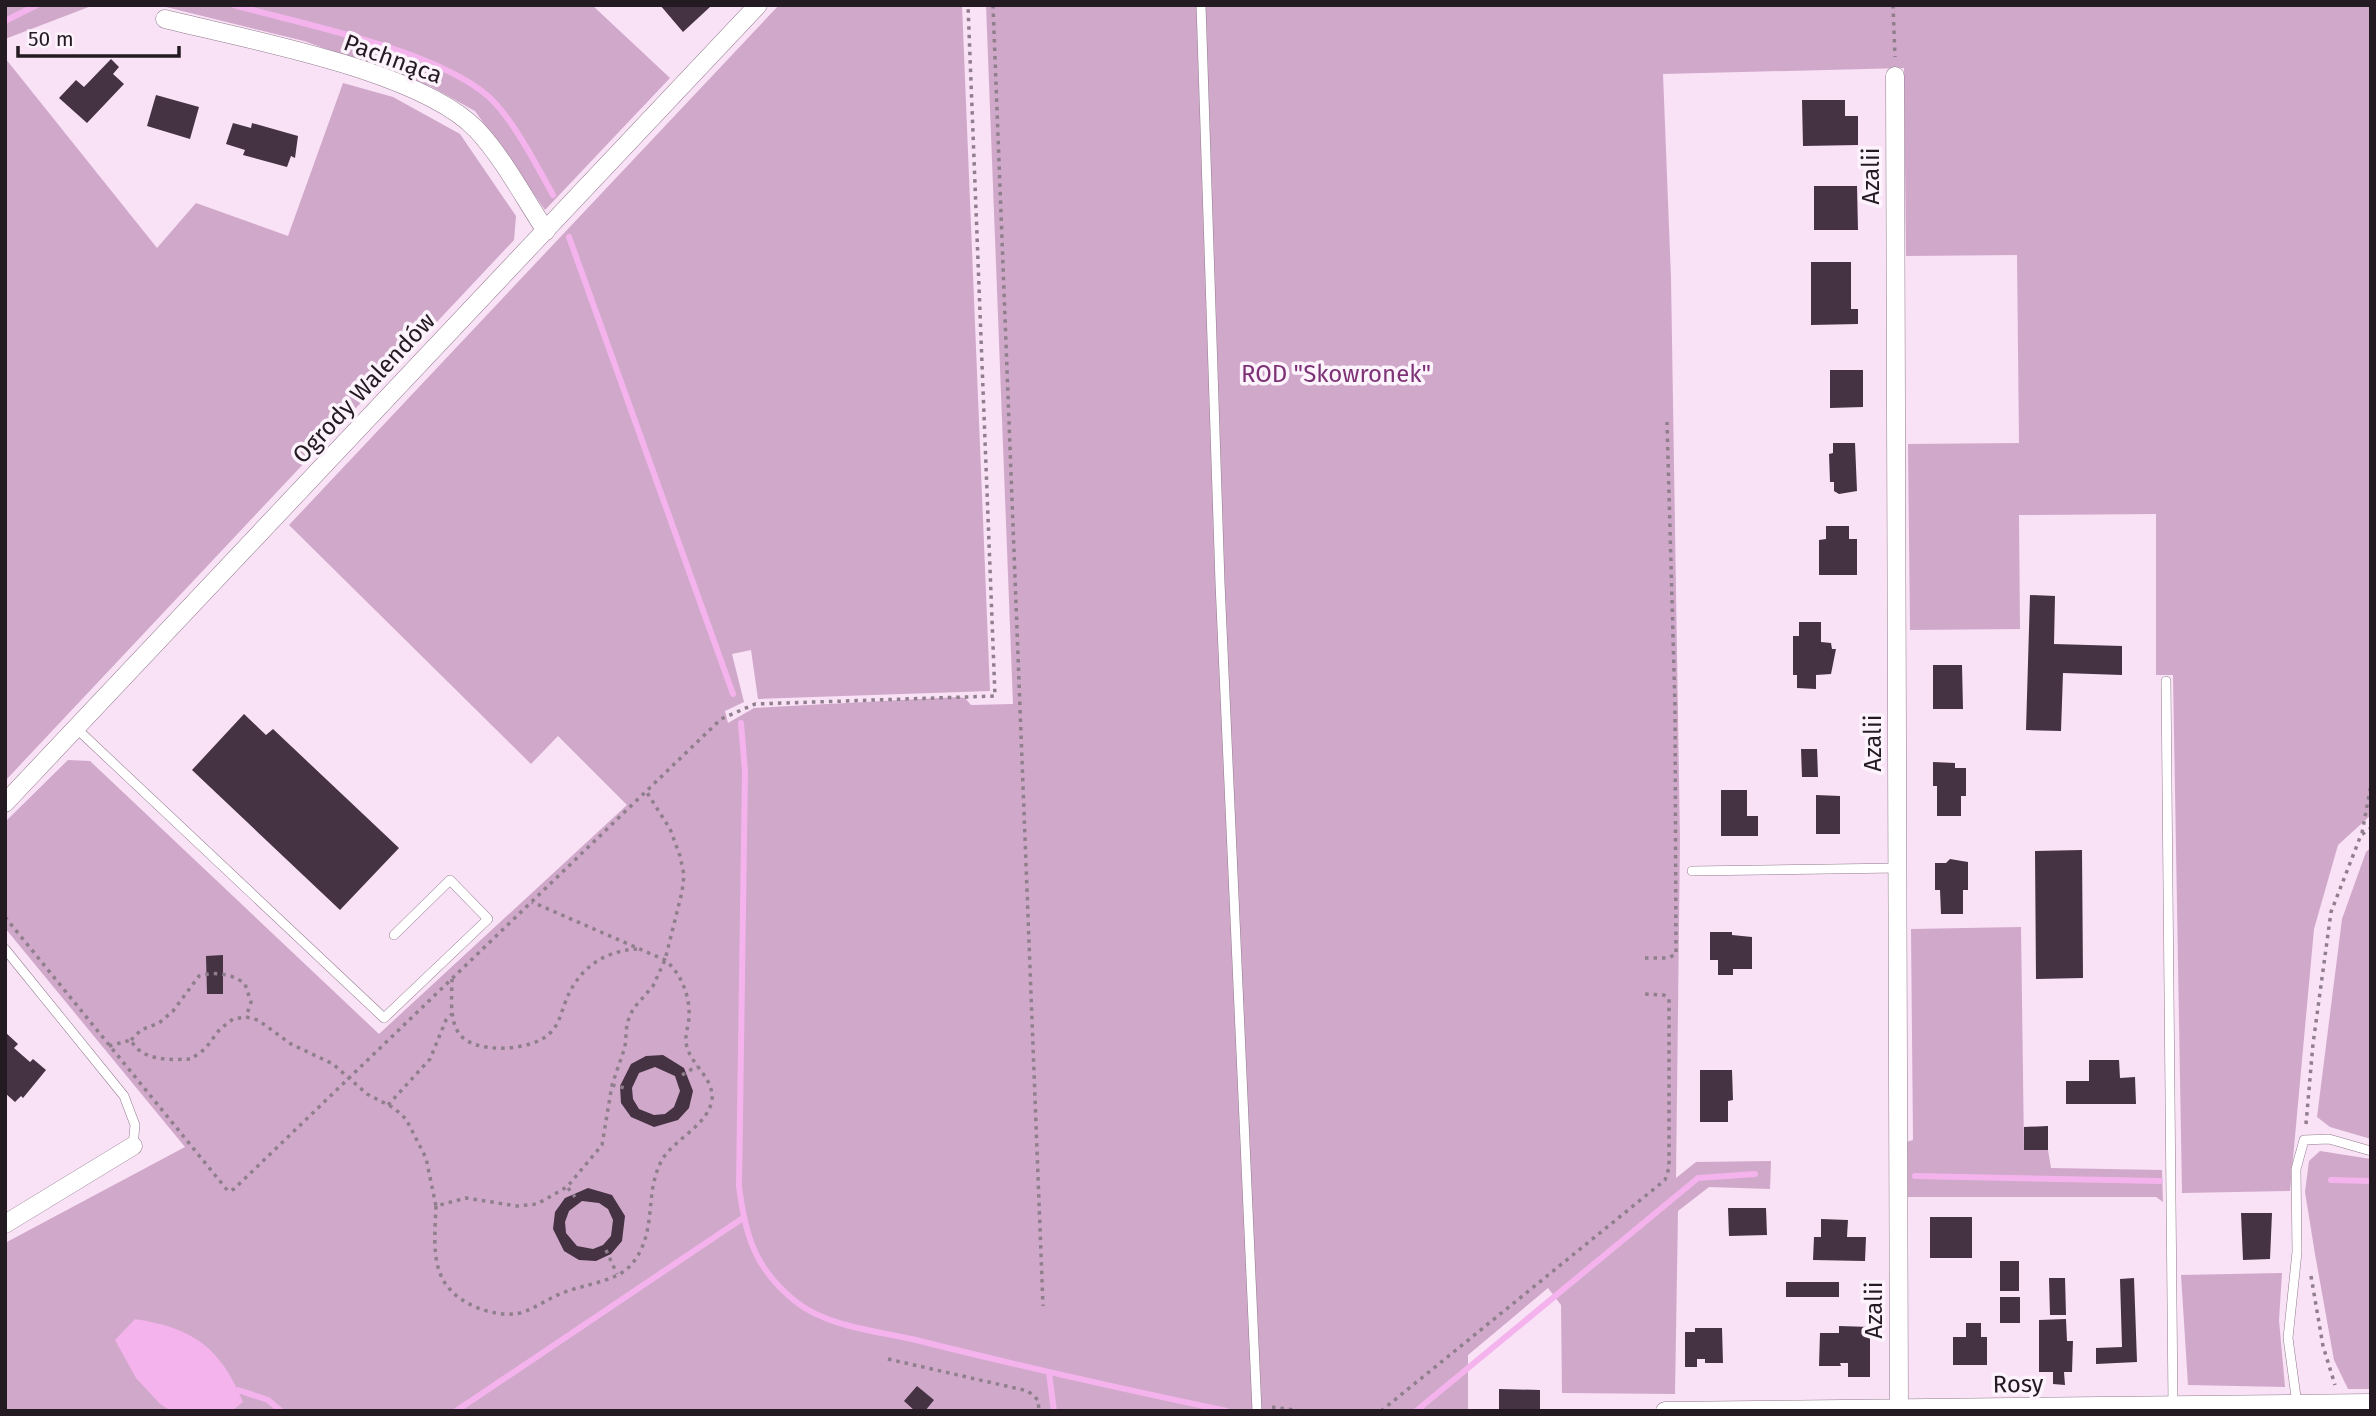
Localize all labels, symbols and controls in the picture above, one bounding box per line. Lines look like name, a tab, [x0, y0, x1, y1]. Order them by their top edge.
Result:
scale bar	[18, 14, 178, 58]
text: 50 m	[28, 26, 74, 52]
street label: Pachnąca	[340, 28, 446, 90]
street label: Azalii	[1857, 147, 1885, 205]
street label: Ogrody Walendów	[287, 307, 441, 469]
park label: ROD "Skowronek"	[1241, 360, 1431, 388]
street label: Azalii	[1859, 714, 1887, 772]
street label: Azalii	[1860, 1281, 1888, 1339]
street label: Rosy	[1992, 1370, 2044, 1398]

